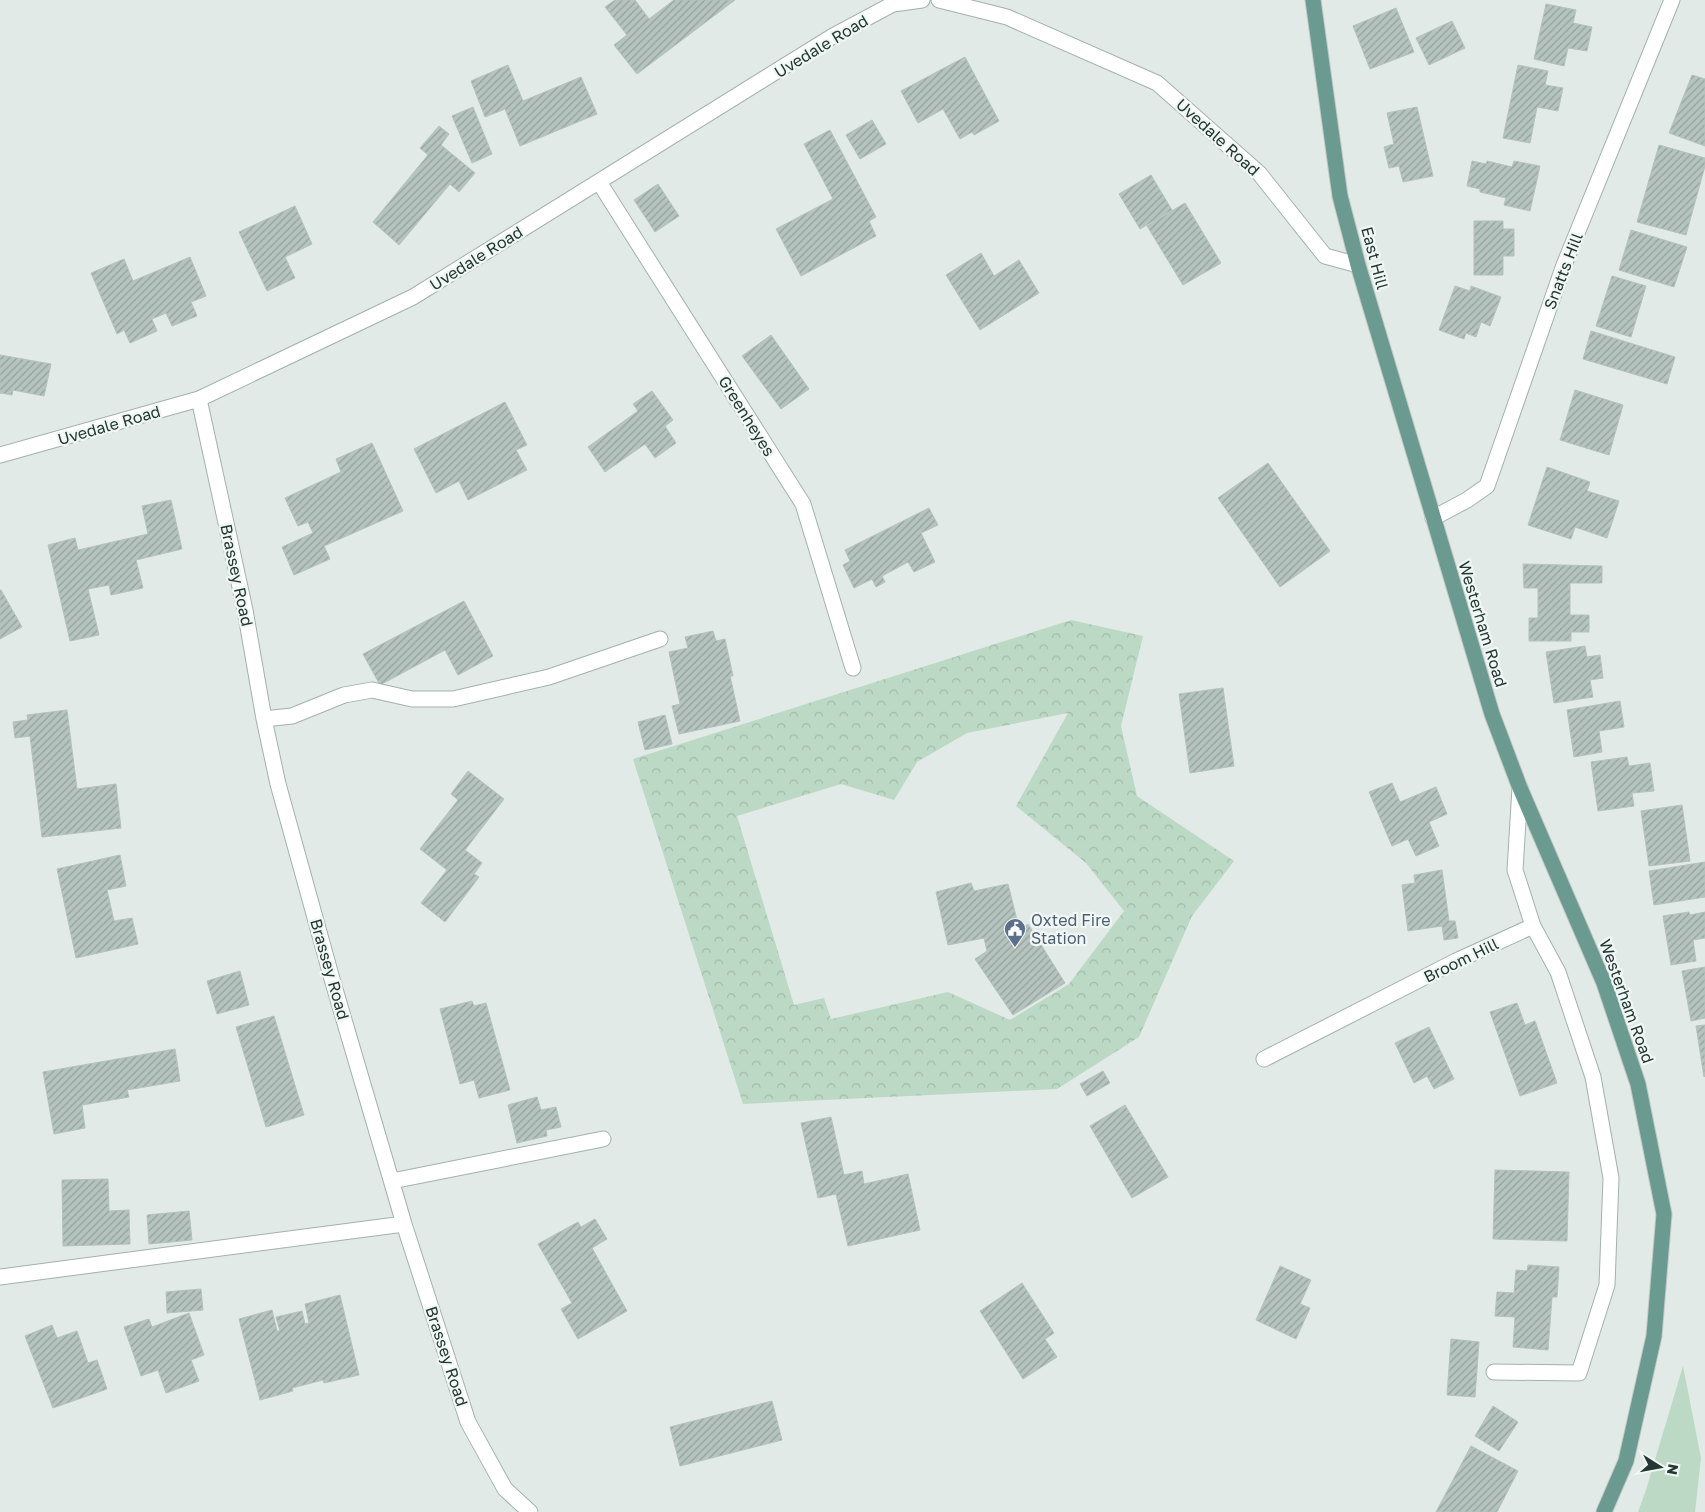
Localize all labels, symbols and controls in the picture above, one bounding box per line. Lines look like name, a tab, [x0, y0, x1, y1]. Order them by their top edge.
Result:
street label: Uvedale Road	[770, 10, 872, 82]
street label: Uvedale Road	[1172, 94, 1264, 180]
street label: Uvedale Road	[426, 221, 526, 295]
street label: East Hill	[1357, 224, 1393, 292]
street label: Snatts Hill	[1539, 230, 1587, 312]
street label: Greenheyes	[714, 372, 780, 460]
street label: Uvedale Road	[55, 401, 163, 449]
street label: Brassey Road	[216, 522, 258, 628]
street label: Westerham Road	[1454, 559, 1512, 689]
place label: Oxted Fire Station	[1031, 910, 1111, 948]
street label: Brassey Road	[306, 916, 354, 1022]
public building icon: Oxted Fire Station	[1003, 917, 1027, 948]
street label: Broom Hill	[1420, 933, 1502, 987]
street label: Westerham Road	[1595, 936, 1659, 1066]
street label: Brassey Road	[421, 1303, 473, 1409]
north arrow	[1635, 1442, 1685, 1492]
text: N	[1664, 1463, 1683, 1476]

